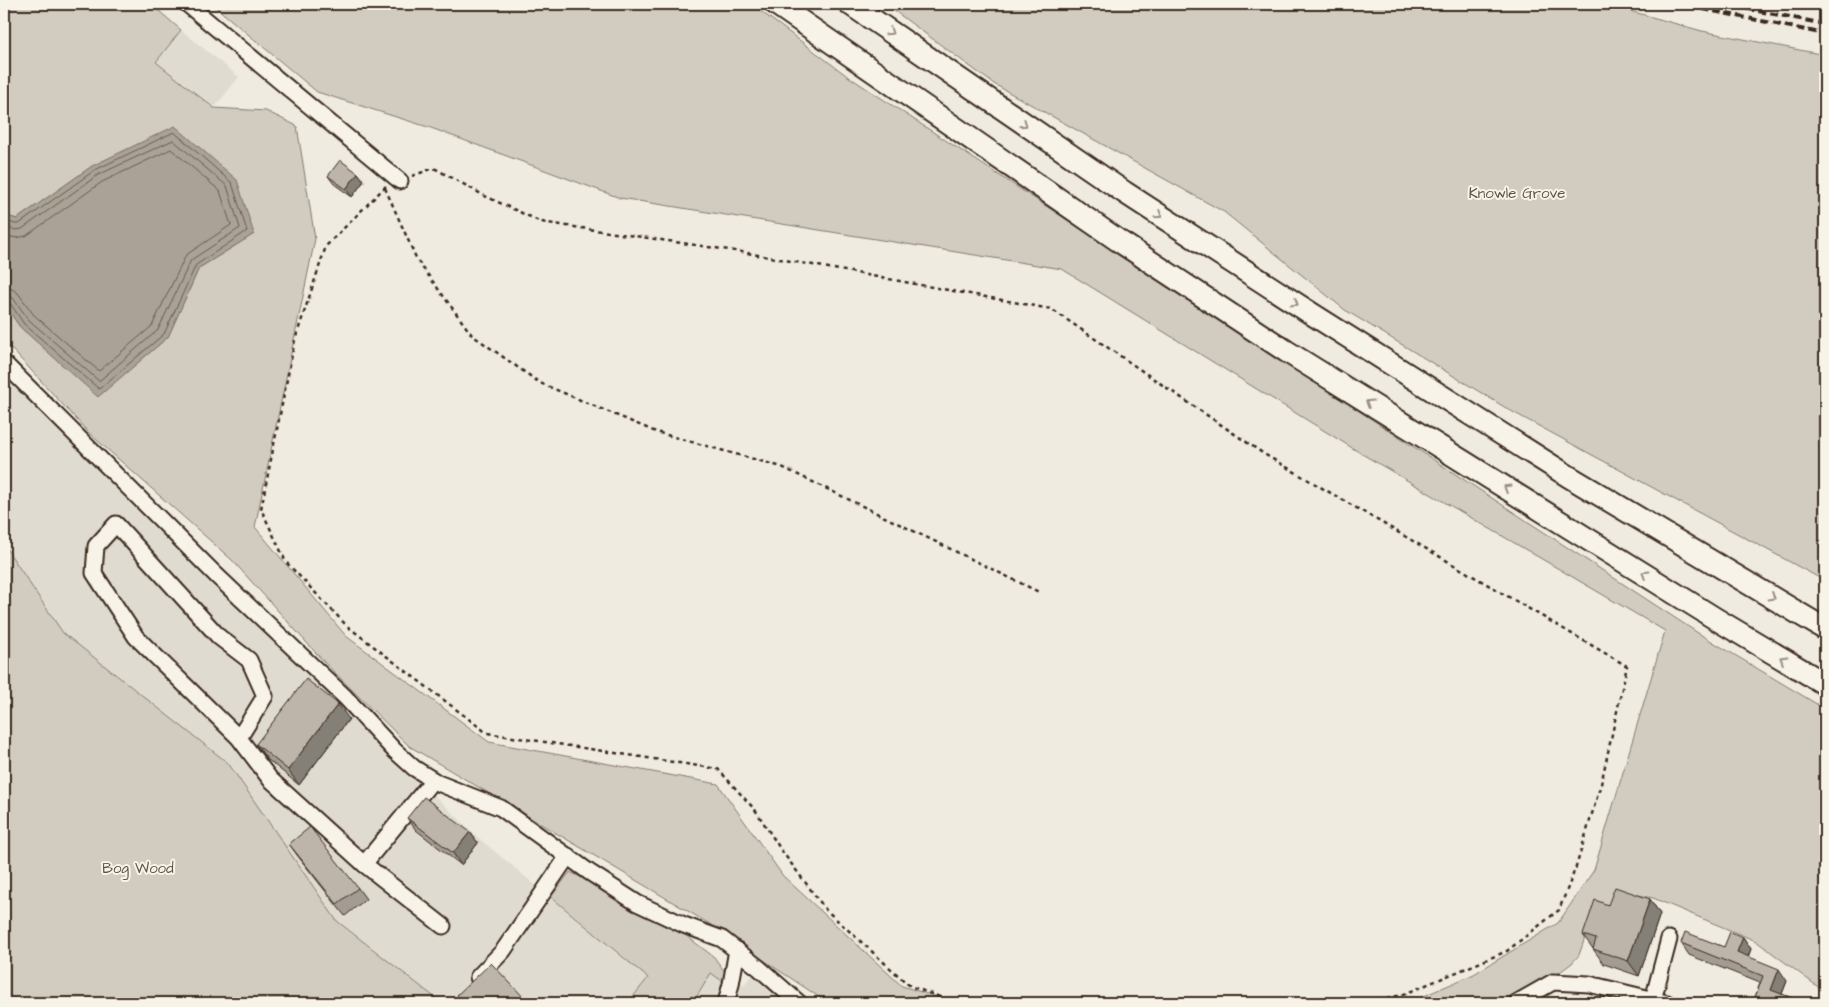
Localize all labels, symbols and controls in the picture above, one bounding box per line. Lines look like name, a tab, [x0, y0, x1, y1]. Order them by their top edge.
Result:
one-way arrow	[884, 26, 893, 35]
one-way arrow	[1018, 118, 1028, 127]
park label: Knowle Grove	[1469, 183, 1565, 204]
one-way arrow	[1153, 208, 1162, 218]
one-way arrow	[1289, 297, 1298, 306]
one-way arrow	[1365, 399, 1374, 409]
one-way arrow	[1503, 485, 1512, 495]
one-way arrow	[1641, 571, 1650, 581]
one-way arrow	[1767, 591, 1776, 601]
one-way arrow	[1780, 656, 1789, 666]
park label: Bog Wood	[102, 858, 174, 880]

